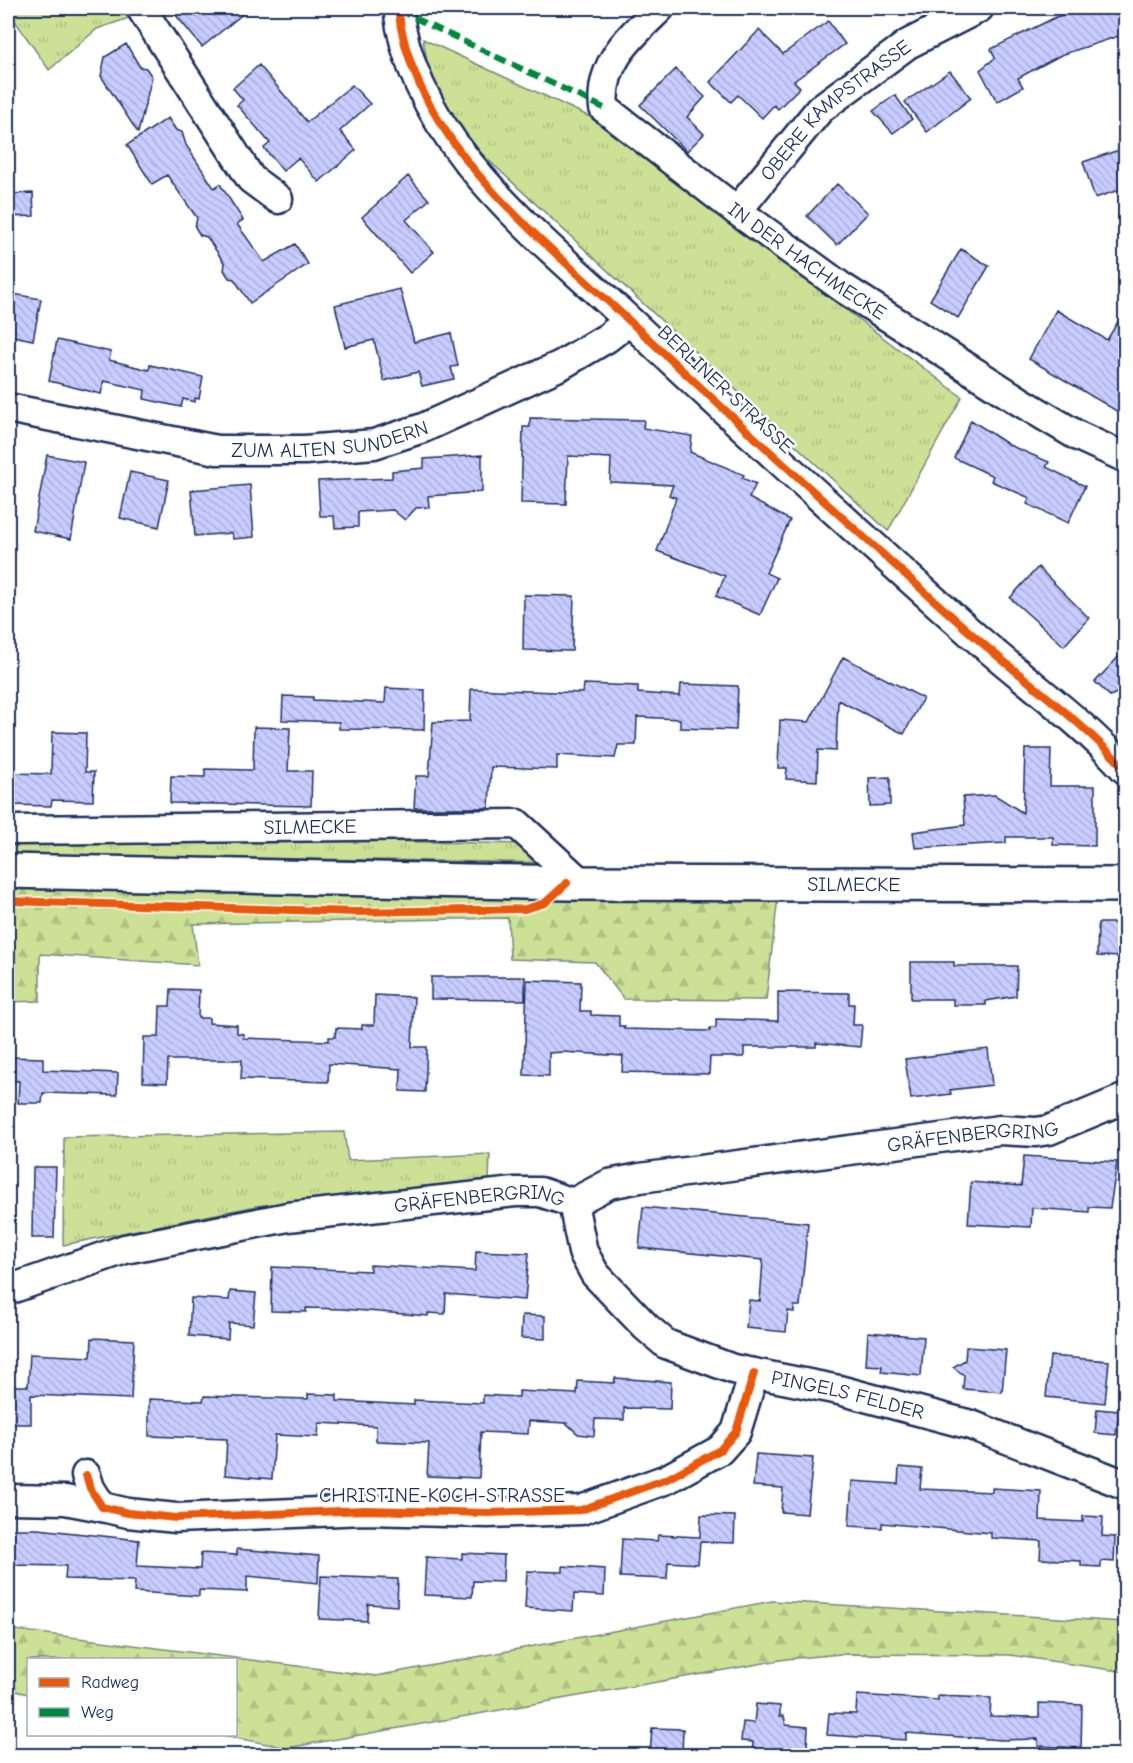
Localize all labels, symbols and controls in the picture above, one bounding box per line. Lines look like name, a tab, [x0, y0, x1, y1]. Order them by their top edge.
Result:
street label: OBERE KAMPSTRASSE	[756, 35, 915, 185]
street label: IN DER HACHMECKE	[724, 198, 890, 325]
street label: BERLINER STRASSE	[653, 321, 798, 458]
street label: ZUM ALTEN SUNDERN	[231, 416, 431, 462]
street label: SILMECKE	[263, 815, 357, 839]
street label: SILMECKE	[807, 873, 900, 896]
street label: GRÄFENBERGRING	[886, 1116, 1063, 1157]
street label: GRÄFENBERGRING	[393, 1181, 568, 1217]
street label: PINGELS FELDER	[769, 1366, 927, 1424]
street label: CHRISTINE-KOCH-STRASSE	[319, 1484, 565, 1507]
legend	[27, 1658, 237, 1736]
text: Radweg	[81, 1672, 139, 1693]
text: Weg	[81, 1702, 114, 1723]

